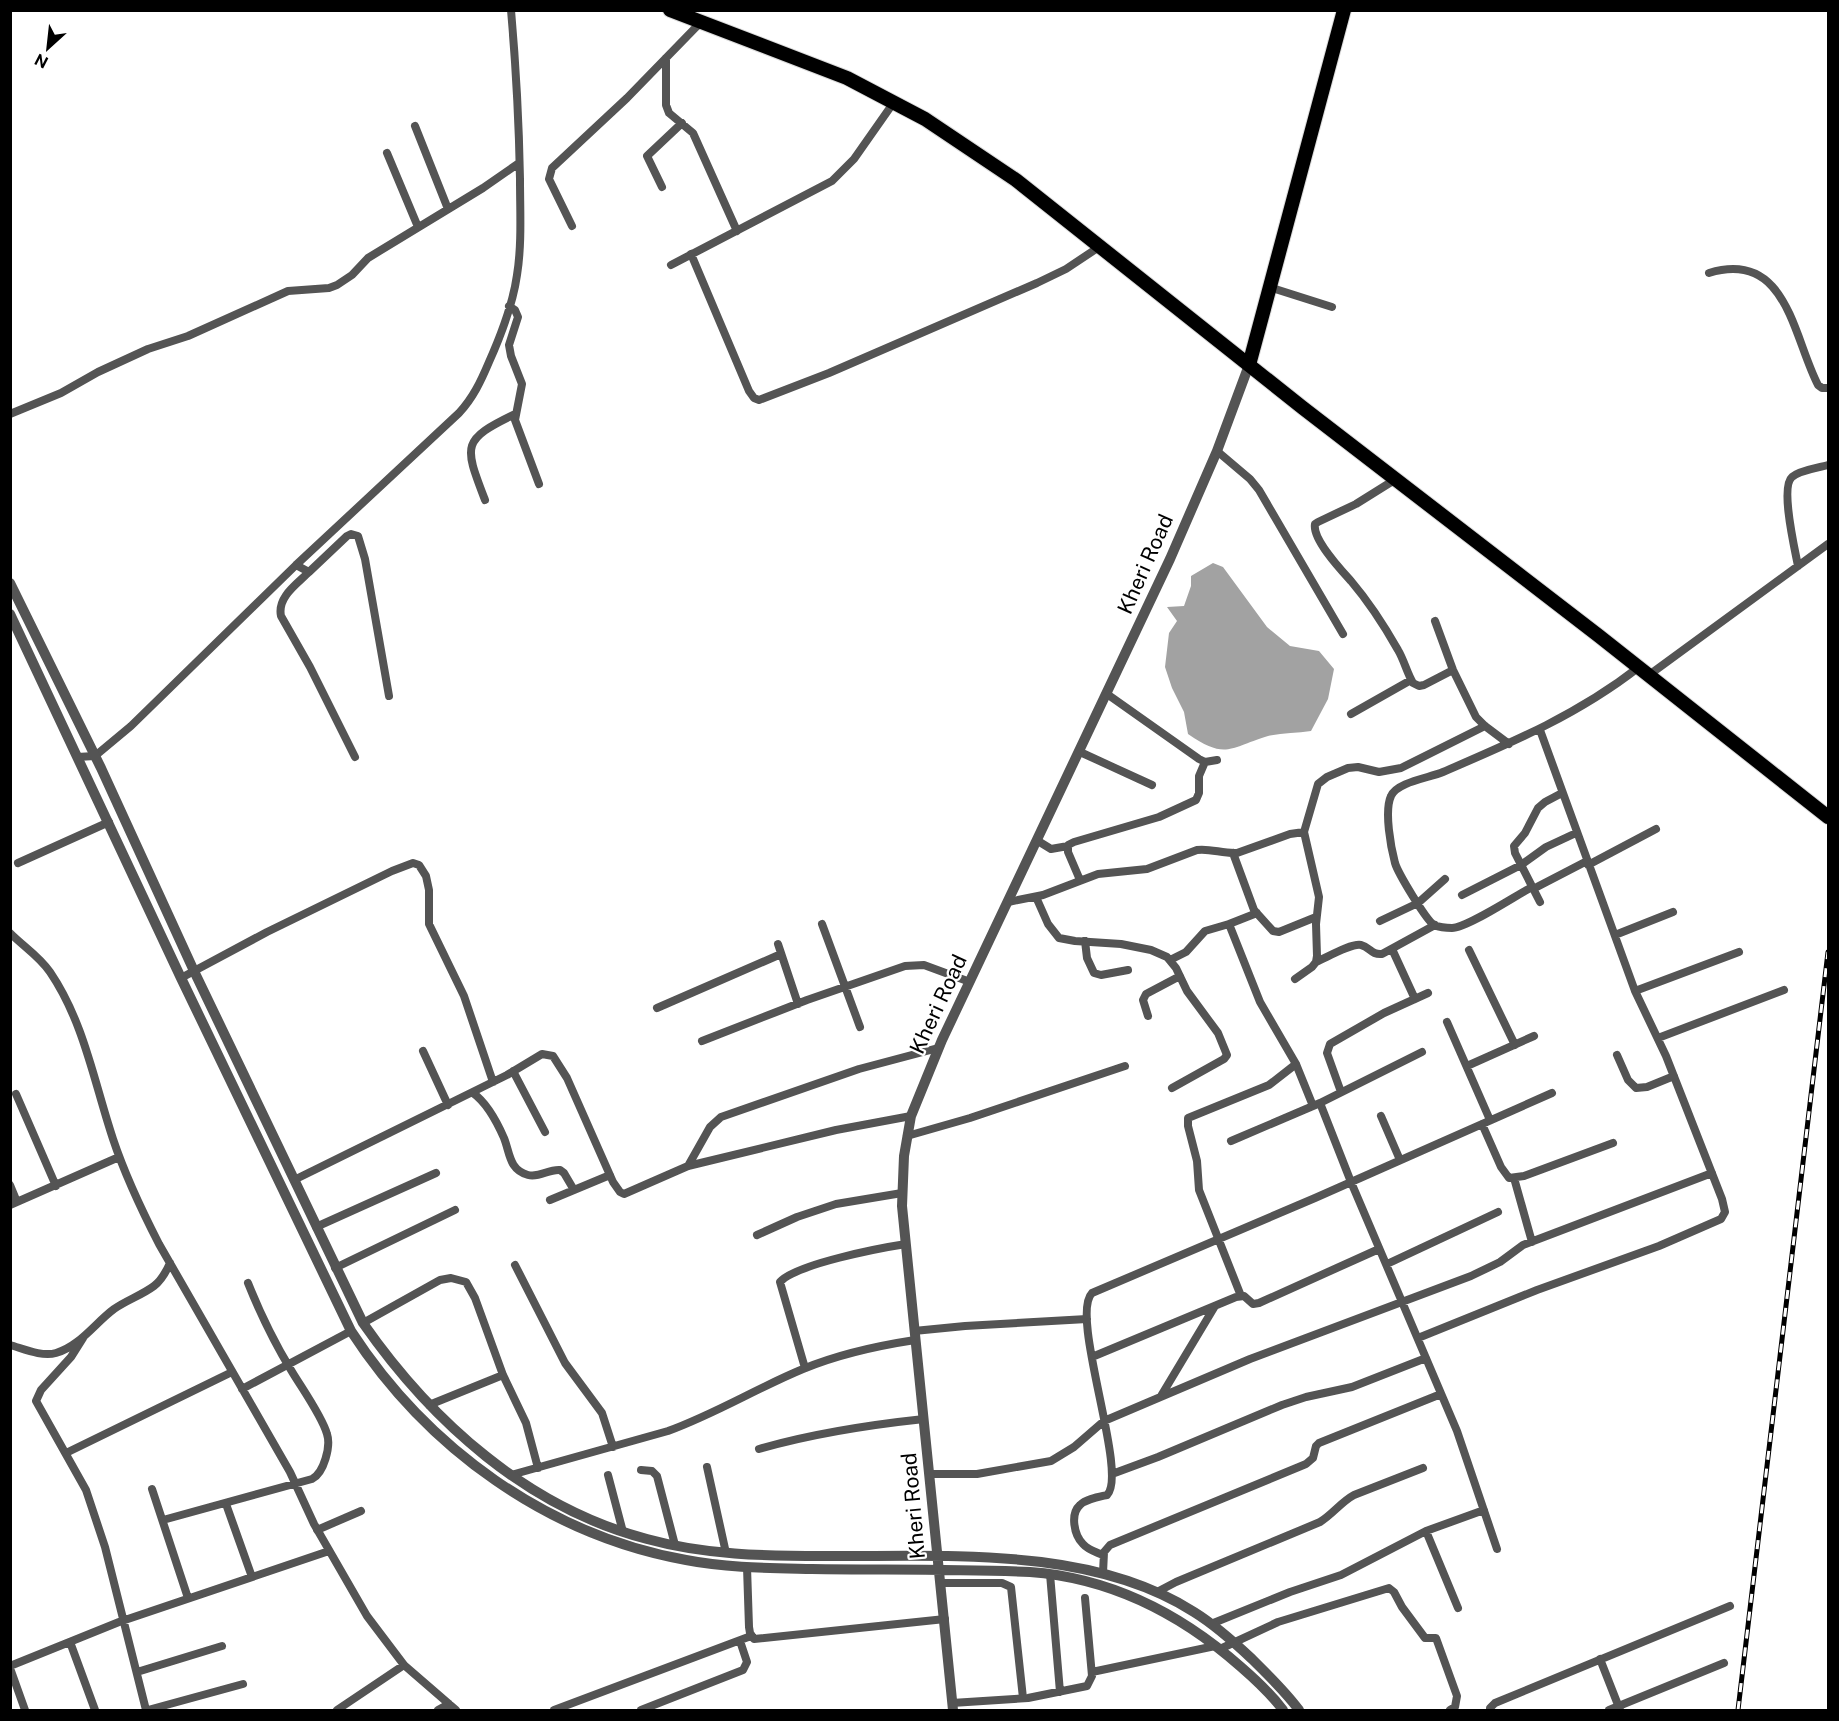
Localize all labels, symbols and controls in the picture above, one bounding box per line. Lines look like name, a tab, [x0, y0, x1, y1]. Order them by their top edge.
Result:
north arrow	[18, 18, 78, 78]
text: N	[32, 50, 51, 72]
street label: Kheri Road	[1112, 510, 1178, 618]
street label: Kheri Road	[904, 950, 972, 1058]
street label: Kheri Road	[896, 1452, 930, 1560]

